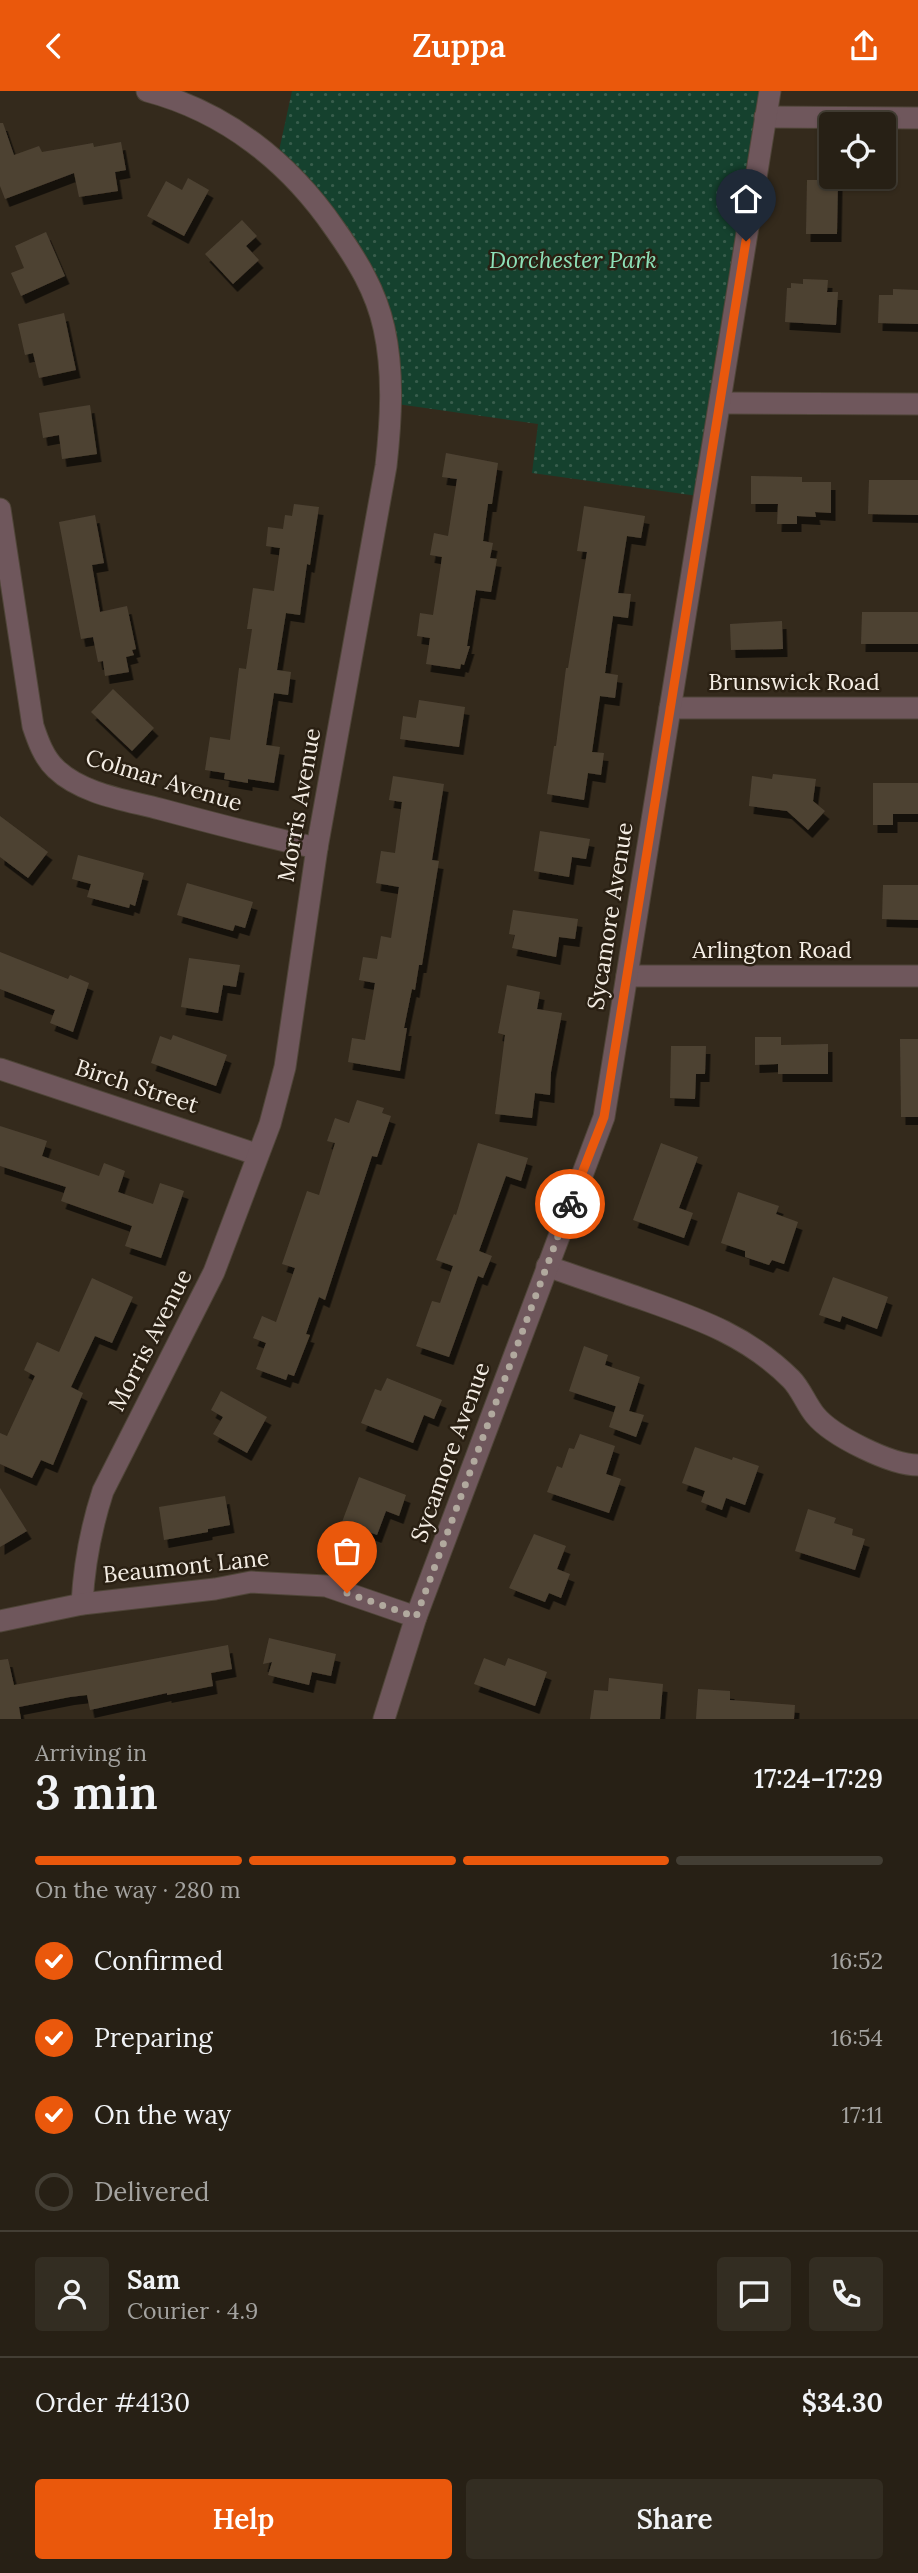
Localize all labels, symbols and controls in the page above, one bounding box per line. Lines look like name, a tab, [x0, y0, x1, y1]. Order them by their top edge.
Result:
text: Zuppa	[412, 25, 506, 66]
icon: back	[35, 27, 73, 65]
icon: share	[845, 27, 883, 65]
map controls	[819, 112, 896, 189]
button: locate	[819, 112, 896, 189]
pin	[716, 169, 776, 241]
icon: home	[727, 180, 765, 218]
park label: Dorchester Park	[489, 245, 657, 274]
street label: Brunswick Road	[708, 667, 880, 696]
street label: Morris Avenue	[271, 726, 326, 884]
street label: Colmar Avenue	[82, 742, 246, 817]
street label: Sycamore Avenue	[580, 820, 639, 1012]
street label: Arlington Road	[691, 935, 852, 964]
street label: Birch Street	[72, 1052, 202, 1119]
courier	[535, 1169, 605, 1239]
icon: bike	[551, 1185, 589, 1223]
street label: Morris Avenue	[101, 1264, 198, 1416]
street label: Sycamore Avenue	[404, 1358, 496, 1546]
pin	[317, 1521, 377, 1593]
icon: bag	[328, 1532, 366, 1570]
street label: Beaumont Lane	[101, 1542, 271, 1589]
text: Arriving in	[35, 1738, 147, 1767]
text: 17:24–17:29	[754, 1762, 883, 1795]
text: 3 min	[35, 1763, 158, 1822]
text: On the way · 280 m	[35, 1875, 240, 1904]
icon: check	[35, 1942, 73, 1980]
text: Confirmed	[94, 1944, 223, 1977]
text: 16:52	[831, 1946, 883, 1975]
icon: check	[35, 2019, 73, 2057]
text: Preparing	[94, 2021, 213, 2054]
text: 16:54	[831, 2023, 883, 2052]
icon: check	[35, 2096, 73, 2134]
text: On the way	[94, 2098, 231, 2131]
text: 17:11	[842, 2100, 883, 2129]
text: Delivered	[94, 2175, 210, 2208]
button: person	[35, 2257, 109, 2331]
button: chat	[717, 2257, 791, 2331]
button: phone	[809, 2257, 883, 2331]
text: Sam	[127, 2263, 180, 2296]
text: Courier · 4.9	[127, 2296, 258, 2325]
text: Order #4130	[35, 2386, 190, 2419]
text: $34.30	[802, 2386, 883, 2419]
button: Help	[35, 2479, 452, 2559]
button: Share	[466, 2479, 883, 2559]

